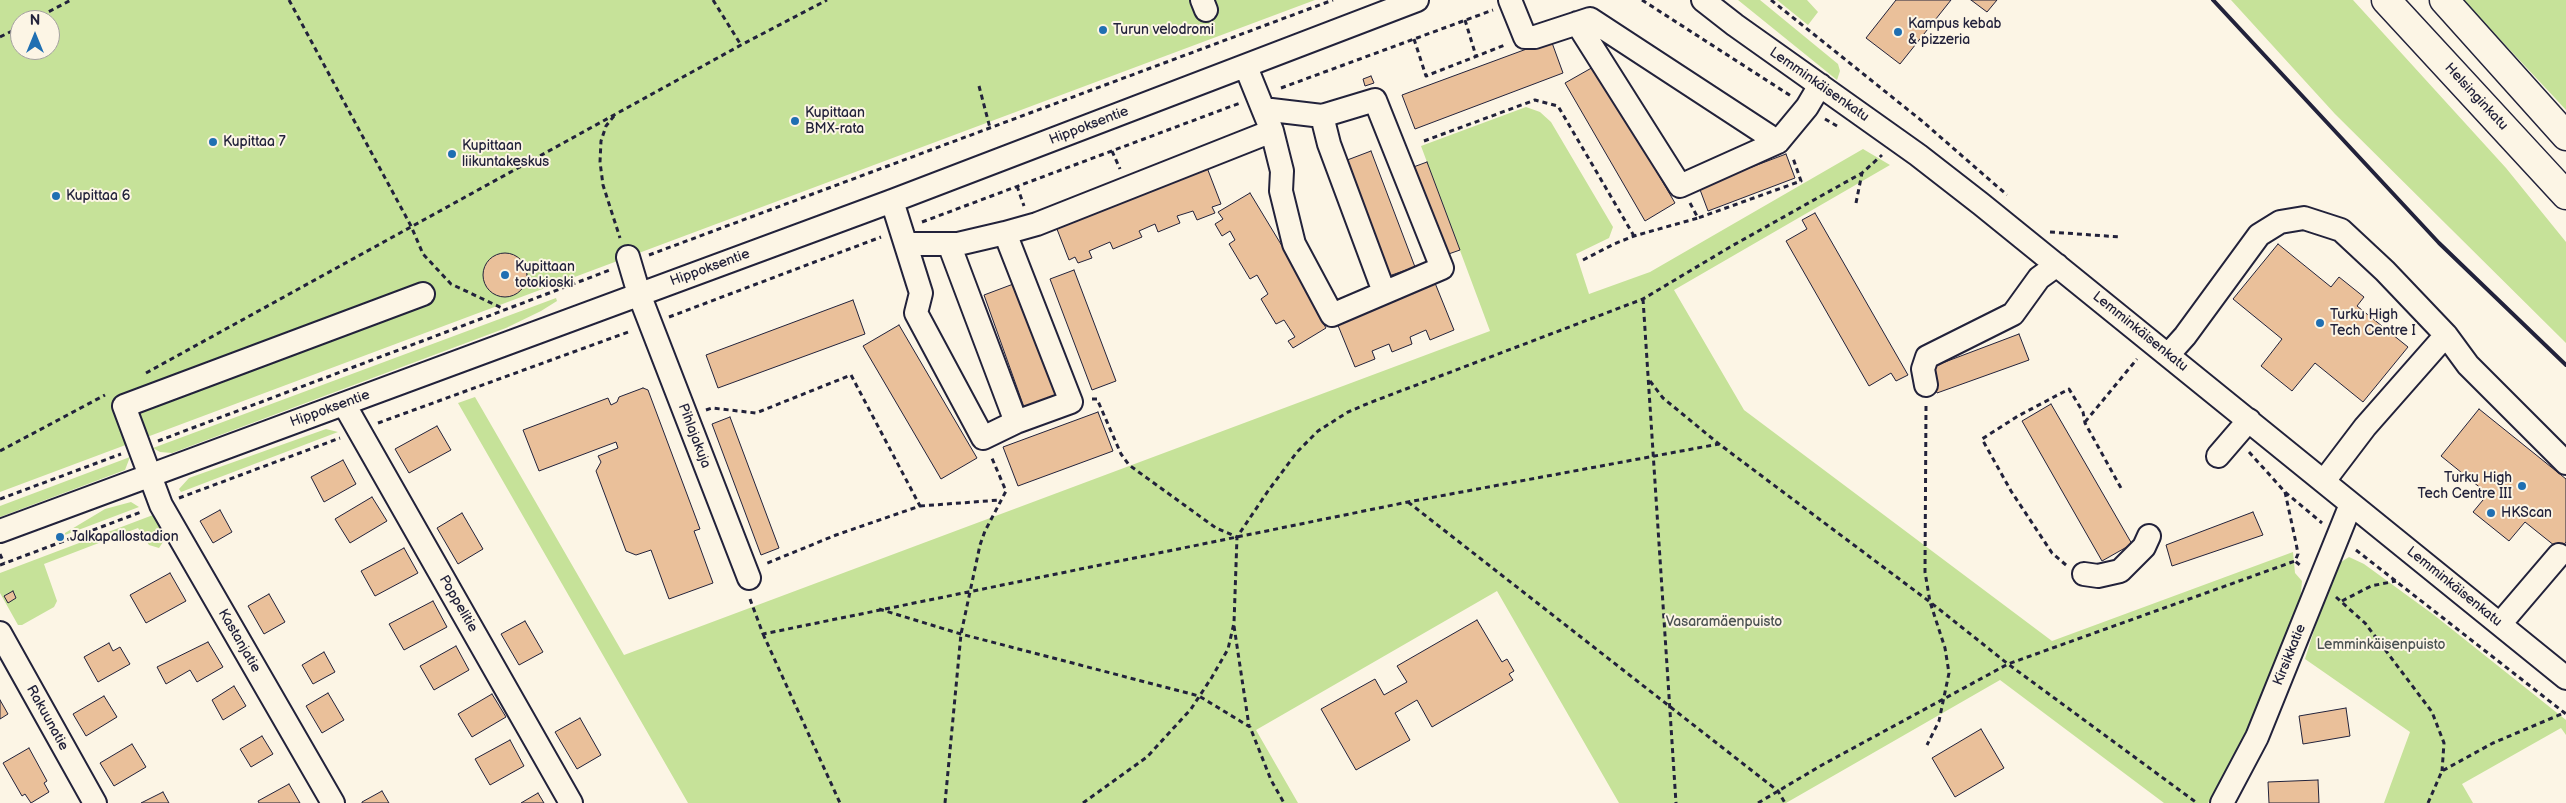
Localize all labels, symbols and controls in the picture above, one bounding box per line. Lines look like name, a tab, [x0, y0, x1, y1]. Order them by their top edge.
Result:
north arrow	[10, 10, 60, 60]
text: N	[30, 12, 40, 29]
place label: Kampus kebab & pizzeria	[1908, 16, 2001, 48]
place label: Turun velodromi	[1113, 22, 1214, 38]
marker: Turun velodromi	[1097, 24, 1109, 36]
marker: Kampus kebab & pizzeria	[1892, 26, 1904, 38]
street label: Lemminkäisenkatu	[1766, 44, 1872, 126]
street label: Helsinginkatu	[2441, 60, 2511, 134]
street label: Hippoksentie	[1047, 103, 1131, 149]
place label: Kupittaan BMX-rata	[805, 105, 865, 138]
marker: Kupittaan BMX-rata	[789, 115, 801, 127]
place label: Kupittaa 7	[223, 134, 286, 150]
marker: Kupittaa 7	[207, 136, 219, 148]
place label: Kupittaan liikuntakeskus	[462, 138, 549, 170]
marker: Kupittaan liikuntakeskus	[446, 148, 458, 160]
place label: Kupittaa 6	[66, 188, 130, 204]
marker: Kupittaa 6	[50, 190, 62, 202]
street label: Hippoksentie	[668, 246, 752, 290]
place label: Kupittaan totokioski	[515, 259, 575, 292]
marker: Kupittaan totokioski	[499, 269, 511, 281]
street label: Lemminkäisenkatu	[2089, 288, 2191, 376]
place label: Turku High Tech Centre I	[2330, 307, 2416, 340]
marker: Turku High Tech Centre I	[2314, 317, 2326, 329]
street label: Hippoksentie	[288, 387, 372, 431]
street label: Pihlajakuja	[674, 401, 714, 471]
place label: Turku High Tech Centre III	[2417, 470, 2512, 502]
marker: Turku High Tech Centre III	[2516, 480, 2528, 492]
place label: HKScan	[2501, 505, 2552, 521]
marker: HKScan	[2485, 507, 2497, 519]
place label: Jalkapallostadion	[70, 529, 179, 545]
marker: Jalkapallostadion	[54, 531, 66, 543]
street label: Lemminkäisenkatu	[2403, 543, 2505, 631]
street label: Poppelitie	[435, 573, 481, 635]
street label: Kastanjatie	[214, 606, 264, 676]
park label: Vasaramäenpuisto	[1666, 614, 1782, 630]
street label: Kirsikkatie	[2270, 622, 2310, 688]
park label: Lemminkäisenpuisto	[2316, 637, 2446, 653]
street label: Rakuunatie	[22, 682, 72, 754]

